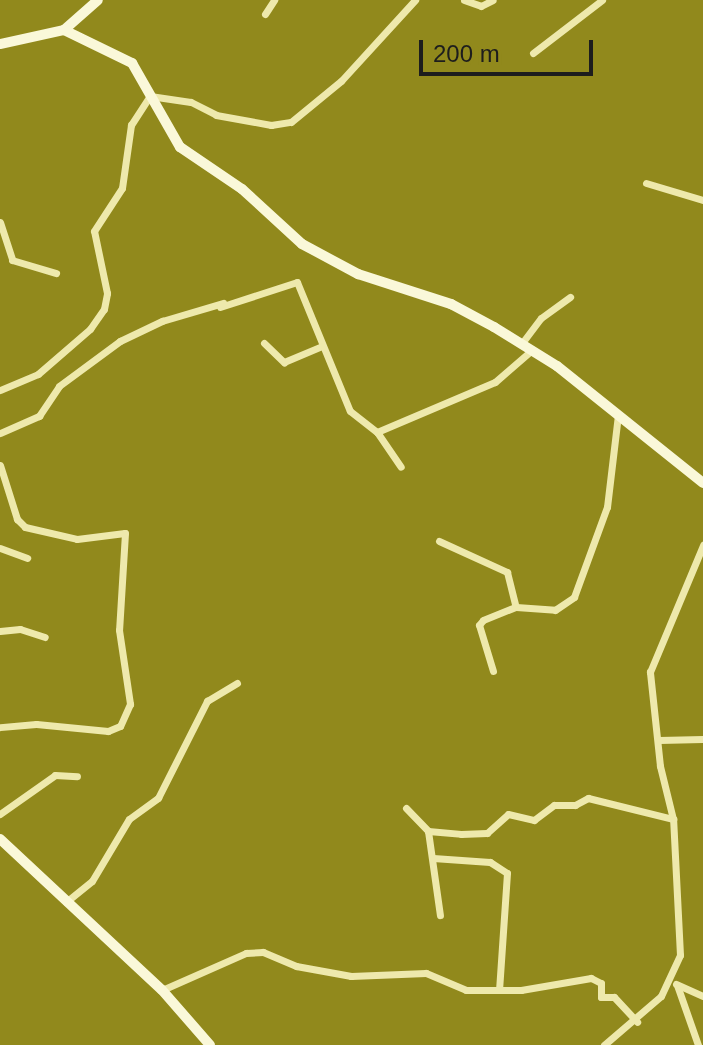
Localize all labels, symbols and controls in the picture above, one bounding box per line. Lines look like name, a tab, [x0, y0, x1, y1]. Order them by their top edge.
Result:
scale bar	[423, 24, 597, 74]
text: 200 m	[433, 40, 500, 67]

